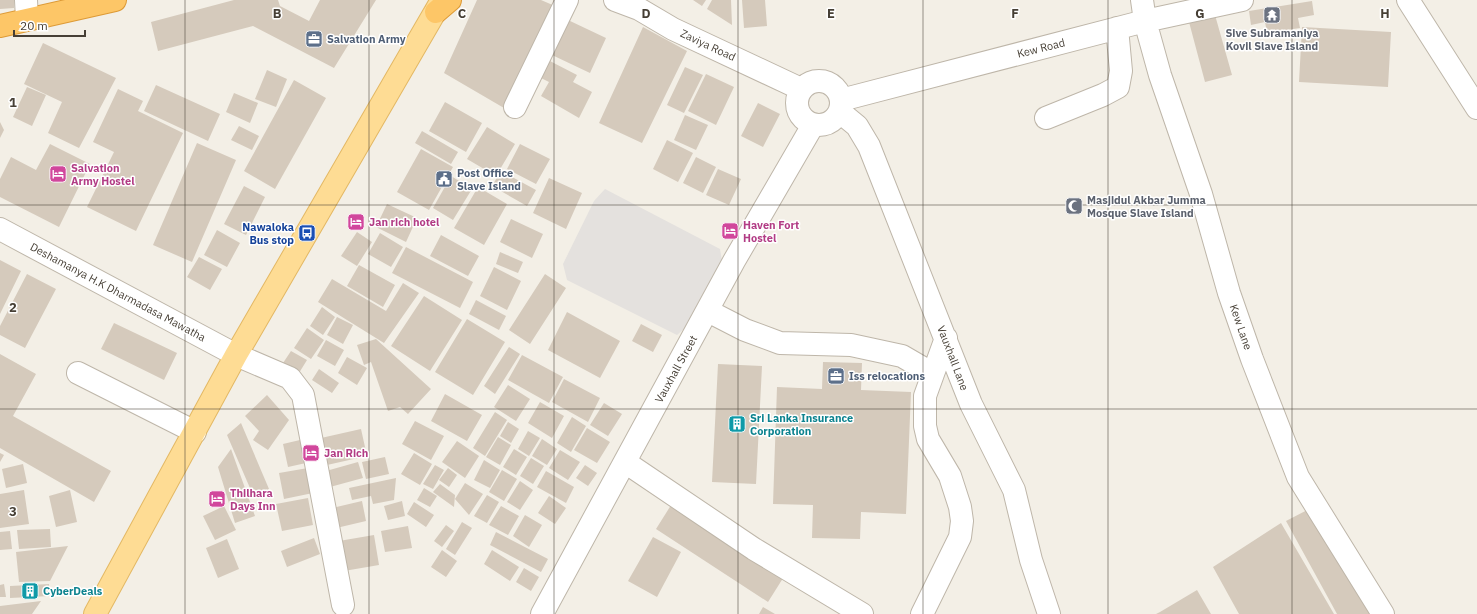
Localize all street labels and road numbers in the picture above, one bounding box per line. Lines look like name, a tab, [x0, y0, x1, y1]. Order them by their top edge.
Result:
street label: Zaviya Road	[678, 26, 738, 64]
street label: Kew Road	[1016, 35, 1066, 61]
street label: Deshamanya H.K Dharmadasa Mawatha	[28, 240, 208, 344]
street label: Kew Lane	[1227, 302, 1255, 352]
street label: Vauxhall Lane	[934, 324, 972, 392]
street label: Vauxhall Street	[652, 333, 700, 405]

